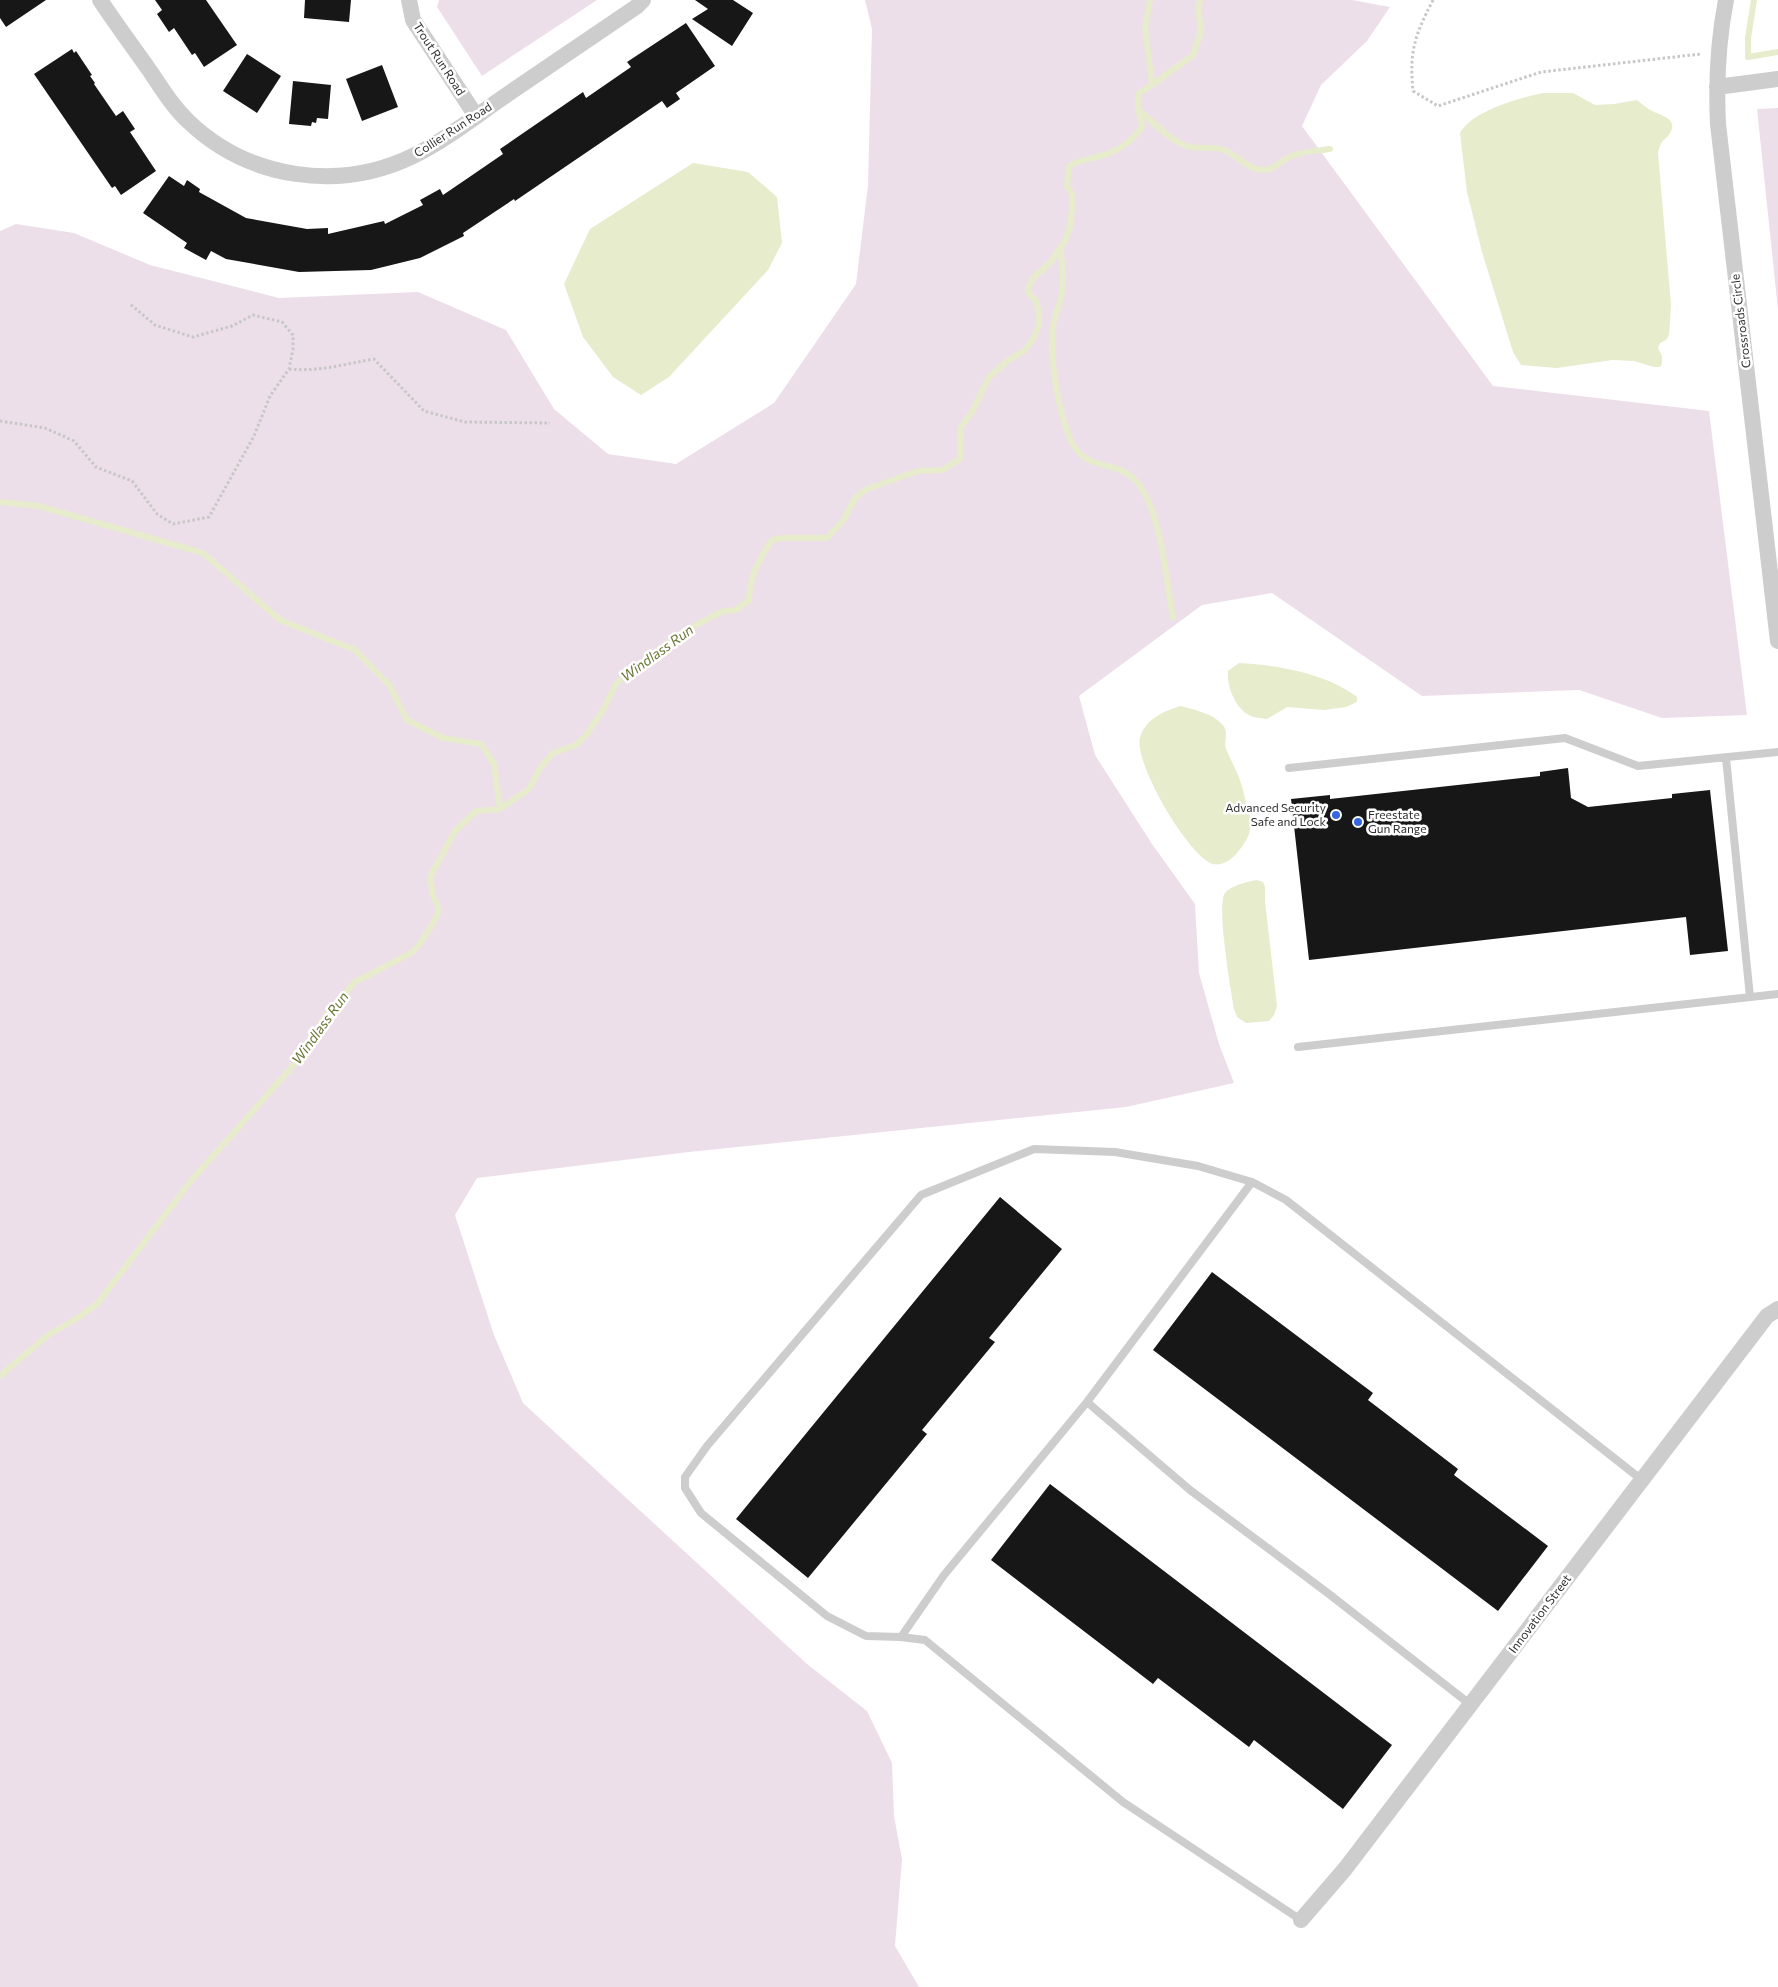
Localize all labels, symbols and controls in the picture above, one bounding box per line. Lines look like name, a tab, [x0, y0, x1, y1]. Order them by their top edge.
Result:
street label: Trout Run Road	[411, 19, 469, 98]
street label: Collier Run Road	[411, 99, 494, 160]
street label: Crossroads Circle	[1727, 273, 1753, 369]
water label: Windlass Run	[617, 621, 696, 685]
place label: Advanced Security Safe and Lock	[1225, 800, 1326, 828]
place label: Freestate Gun Range	[1368, 807, 1427, 835]
marker: Advanced Security Safe and Lock	[1330, 809, 1342, 821]
marker: Freestate Gun Range	[1352, 816, 1364, 828]
water label: Windlass Run	[288, 988, 352, 1067]
street label: Innovation Street	[1505, 1571, 1573, 1655]

